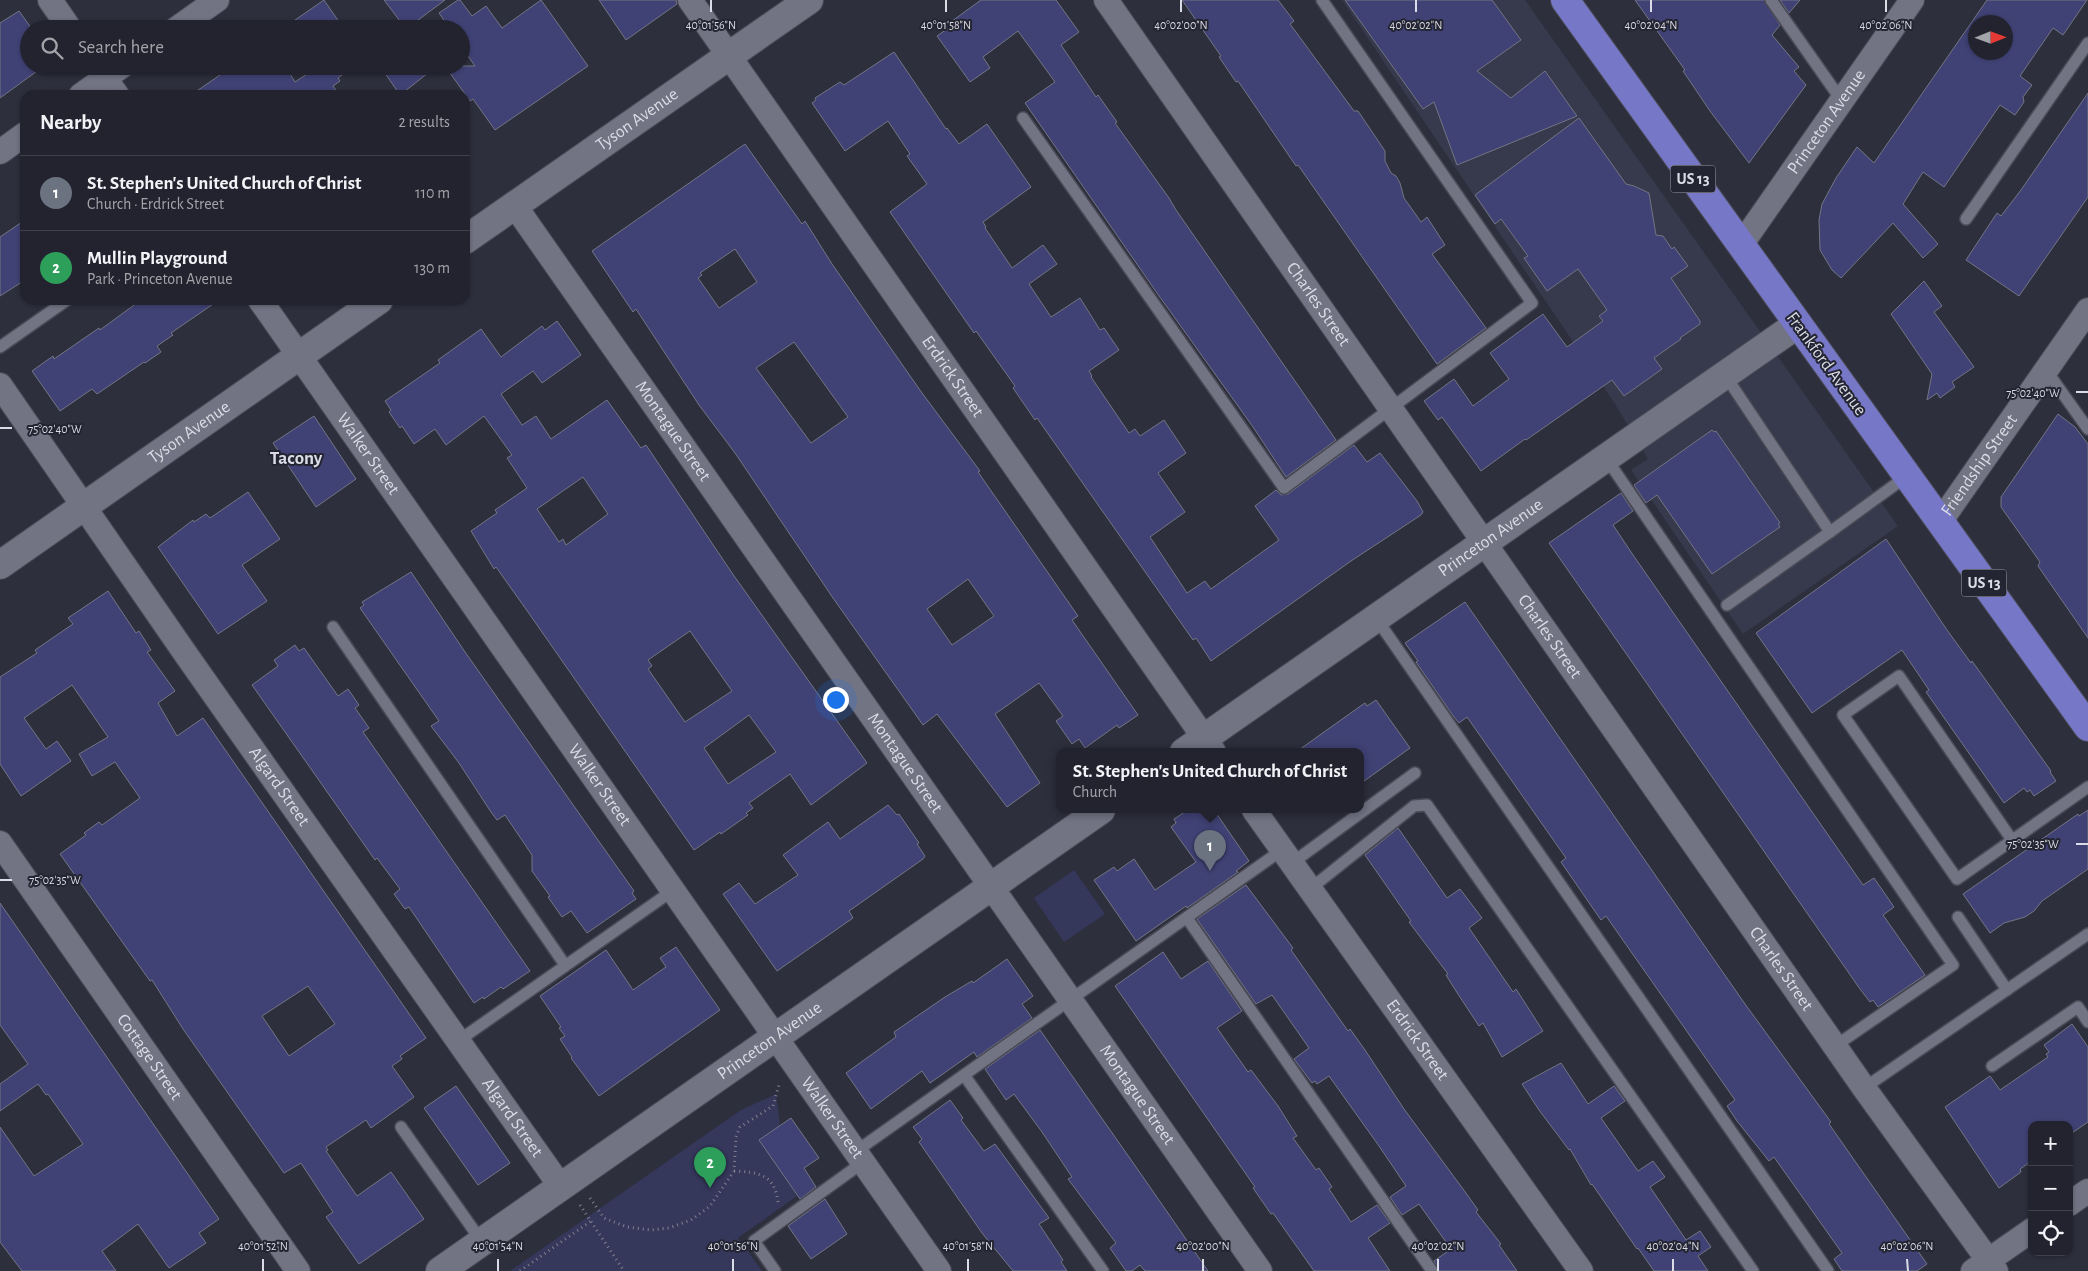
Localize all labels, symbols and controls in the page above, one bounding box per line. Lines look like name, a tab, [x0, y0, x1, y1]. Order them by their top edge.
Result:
north arrow	[1968, 15, 2013, 60]
text: 40°01'56"N	[686, 19, 736, 31]
text: 40°01'58"N	[921, 19, 971, 31]
text: 40°02'00"N	[1154, 19, 1208, 31]
text: 40°02'02"N	[1390, 19, 1442, 31]
text: 40°02'04"N	[1624, 19, 1678, 31]
text: 40°02'06"N	[1860, 19, 1912, 31]
search box	[20, 20, 470, 75]
icon: search	[38, 34, 66, 62]
text: Search here	[78, 38, 164, 57]
street label: Princeton Avenue	[1784, 66, 1869, 178]
street label: Tyson Avenue	[593, 85, 682, 155]
text: Nearby	[40, 112, 101, 133]
text: 2 results	[398, 114, 450, 130]
road number: US 13	[1670, 165, 1716, 192]
text: St. Stephen's United Church of Christ	[87, 174, 361, 193]
text: 1	[53, 185, 59, 201]
text: 110 m	[415, 185, 450, 201]
text: Church · Erdrick Street	[87, 196, 224, 212]
text: Mullin Playground	[87, 249, 228, 268]
street label: Charles Street	[1283, 259, 1353, 350]
text: 2	[52, 260, 60, 276]
text: 130 m	[414, 260, 450, 276]
text: Park · Princeton Avenue	[87, 271, 233, 287]
street label: Frankford Avenue	[1783, 309, 1869, 419]
street label: Erdrick Street	[918, 333, 987, 421]
street label: Montague Street	[632, 378, 714, 485]
text: 75°02'40"W	[2006, 387, 2060, 399]
street label: Tyson Avenue	[145, 398, 234, 467]
street label: Walker Street	[333, 410, 403, 499]
street label: Friendship Street	[1938, 411, 2021, 519]
text: 75°02'40"W	[28, 423, 82, 435]
district label: Tacony	[270, 449, 323, 468]
street label: Princeton Avenue	[1435, 496, 1546, 581]
road number: US 13	[1962, 570, 2006, 596]
street label: Charles Street	[1514, 592, 1585, 682]
your location	[823, 687, 849, 713]
street label: Montague Street	[864, 710, 946, 817]
street label: Walker Street	[565, 741, 634, 830]
street label: Algard Street	[245, 744, 313, 830]
popup	[1056, 748, 1364, 813]
text: St. Stephen's United Church of Christ	[1073, 762, 1347, 781]
text: Church	[1073, 784, 1117, 800]
pin: 1	[1194, 830, 1226, 871]
text: 75°02'35"W	[2007, 838, 2059, 850]
text: 75°02'35"W	[29, 874, 81, 886]
street label: Charles Street	[1746, 924, 1817, 1014]
street label: Erdrick Street	[1383, 996, 1452, 1084]
street label: Princeton Avenue	[714, 999, 825, 1084]
street label: Cottage Street	[113, 1011, 185, 1104]
street label: Montague Street	[1096, 1042, 1178, 1149]
street label: Walker Street	[797, 1074, 867, 1162]
street label: Algard Street	[478, 1075, 546, 1161]
map controls	[2028, 1121, 2073, 1256]
button: +	[2028, 1121, 2073, 1166]
pin: 2	[694, 1147, 726, 1188]
button: −	[2028, 1166, 2073, 1211]
button: locate	[2028, 1211, 2073, 1256]
text: 40°01'52"N	[238, 1240, 288, 1252]
text: 40°01'54"N	[473, 1240, 523, 1252]
text: 40°01'56"N	[708, 1240, 758, 1252]
text: 40°01'58"N	[943, 1240, 993, 1252]
text: 40°02'00"N	[1176, 1240, 1230, 1252]
text: 40°02'02"N	[1412, 1240, 1464, 1252]
text: 40°02'04"N	[1646, 1240, 1700, 1252]
text: 40°02'06"N	[1881, 1240, 1933, 1252]

